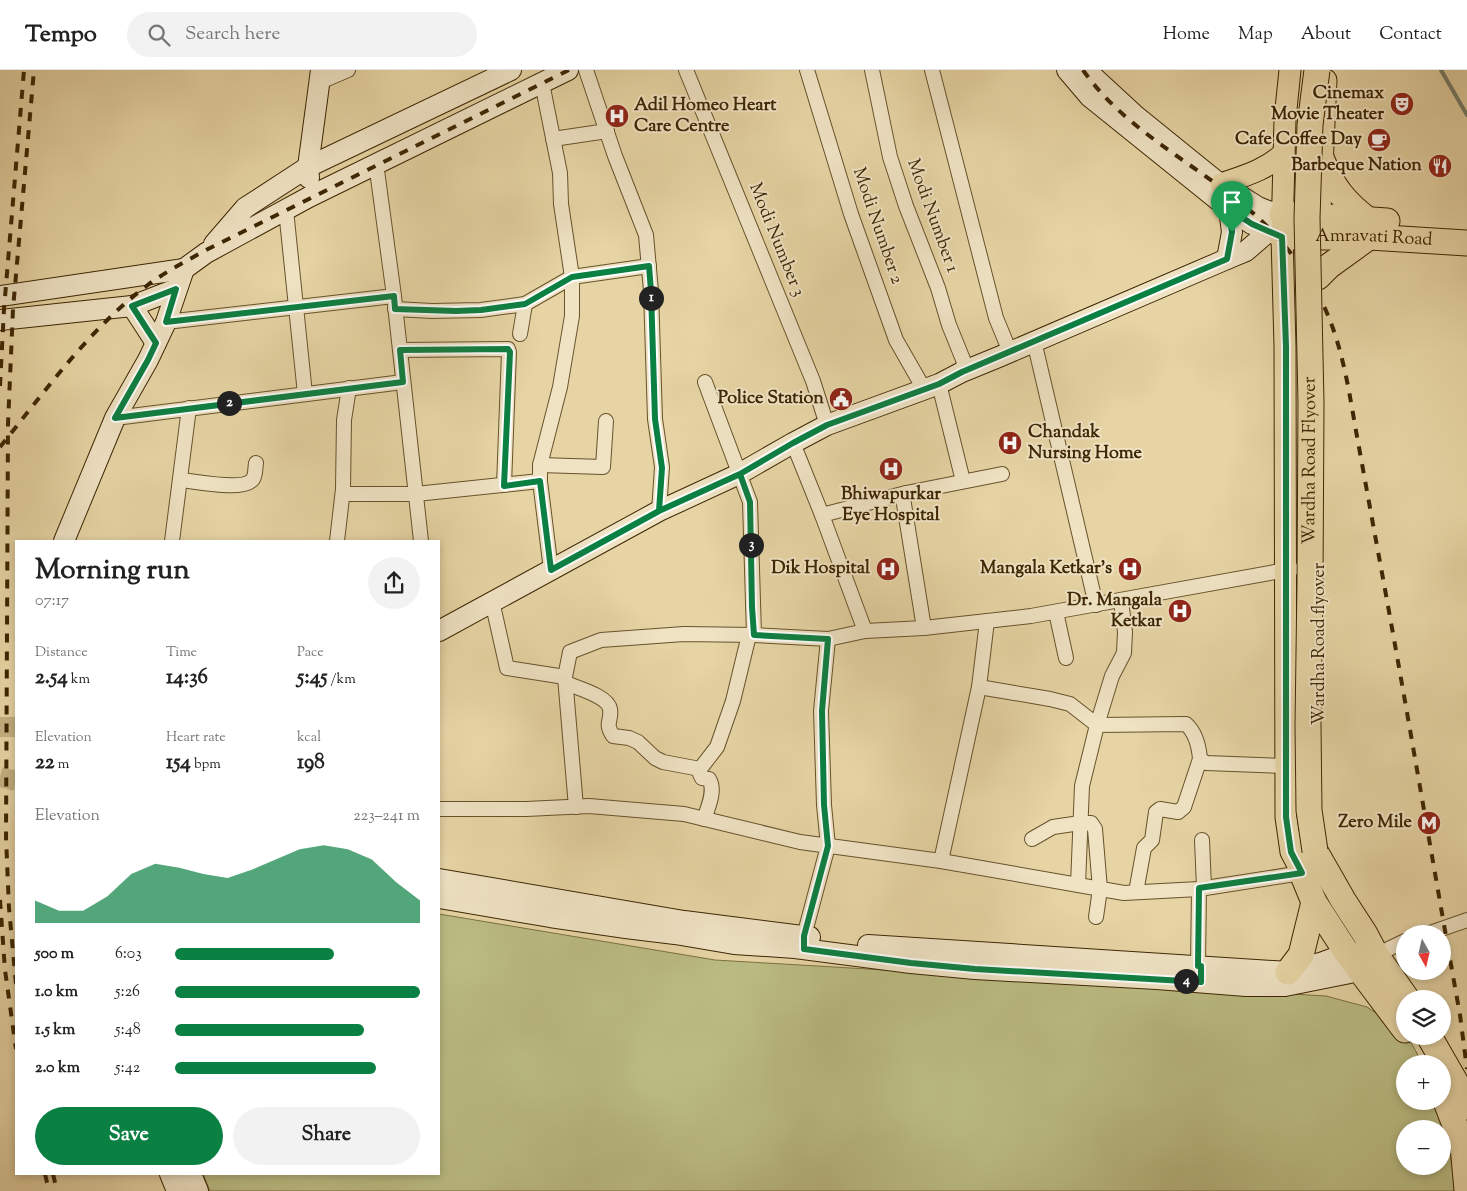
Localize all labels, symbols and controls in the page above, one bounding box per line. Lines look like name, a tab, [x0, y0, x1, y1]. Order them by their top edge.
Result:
search box	[127, 12, 477, 57]
text: Tempo	[25, 18, 97, 52]
icon: search	[145, 21, 173, 49]
text: Search here	[185, 21, 280, 48]
text: Home	[1163, 22, 1210, 48]
text: Map	[1238, 22, 1273, 48]
text: About	[1301, 22, 1351, 48]
text: Contact	[1379, 22, 1442, 48]
place label: Cinemax Movie Theater	[1271, 81, 1384, 128]
theatre icon: Cinemax Movie Theater	[1389, 91, 1415, 117]
place label: Adil Homeo Heart Care Centre	[634, 93, 777, 140]
hospital icon: Adil Homeo Heart Care Centre	[604, 103, 630, 129]
place label: Cafe Coffee Day	[1235, 127, 1362, 153]
cafe icon: Cafe Coffee Day	[1366, 127, 1392, 153]
place label: Barbeque Nation	[1291, 153, 1422, 179]
restaurant icon: Barbeque Nation	[1427, 153, 1453, 179]
street label: Modi Number 1	[899, 155, 965, 277]
street label: Modi Number 2	[845, 164, 909, 288]
street label: Modi Number 3	[741, 179, 811, 301]
pin	[1211, 181, 1253, 232]
icon: arrive	[1218, 188, 1246, 216]
street label: Amravati Road	[1315, 224, 1433, 254]
pin: 1	[638, 286, 664, 310]
text: 1	[649, 288, 654, 308]
street label: Wardha Road Flyover	[1297, 376, 1324, 544]
place label: Police Station	[718, 386, 824, 412]
public building icon: Police Station	[828, 386, 854, 412]
pin: 2	[216, 390, 242, 416]
text: 2	[226, 393, 233, 413]
place label: Chandak Nursing Home	[1028, 420, 1142, 467]
hospital icon: Chandak Nursing Home	[997, 430, 1023, 456]
hospital icon: Bhiwapurkar Eye Hospital	[878, 456, 904, 482]
place label: Bhiwapurkar Eye Hospital	[841, 482, 941, 529]
pin: 3	[738, 532, 764, 558]
text: 3	[749, 535, 754, 555]
text: Morning run	[35, 551, 190, 591]
place label: Dik Hospital	[771, 556, 871, 582]
hospital icon: Dik Hospital	[875, 556, 901, 582]
place label: Mangala Ketkar's	[980, 556, 1112, 582]
hospital icon: Mangala Ketkar's	[1117, 556, 1143, 582]
button: share	[368, 557, 420, 609]
street label: Wardha Road flyover	[1307, 562, 1333, 725]
place label: Dr. Mangala Ketkar	[1067, 588, 1163, 635]
text: 07:17	[35, 590, 69, 613]
hospital icon: Dr. Mangala Ketkar	[1167, 598, 1193, 624]
text: Distance	[35, 643, 88, 663]
text: Time	[166, 643, 197, 663]
text: Pace	[297, 643, 324, 663]
text: 2.54	[35, 663, 68, 693]
text: 14:36	[166, 663, 208, 693]
text: 5:45	[297, 663, 327, 693]
text: km	[68, 670, 90, 690]
text: /km	[327, 670, 356, 690]
text: Elevation	[35, 728, 92, 748]
text: Heart rate	[166, 728, 226, 748]
text: kcal	[297, 728, 321, 748]
text: 22	[35, 748, 55, 778]
text: 154	[166, 748, 191, 778]
text: 198	[297, 748, 325, 778]
text: m	[55, 755, 69, 775]
text: bpm	[191, 755, 221, 775]
text: Elevation	[35, 805, 100, 828]
text: 223–241 m	[353, 805, 420, 828]
place label: Zero Mile	[1338, 810, 1413, 836]
metro station icon: Zero Mile	[1416, 810, 1442, 836]
north arrow	[1396, 925, 1451, 980]
map controls	[1396, 925, 1451, 1175]
text: 500 m	[35, 943, 74, 966]
text: 6:03	[115, 943, 142, 966]
pin: 4	[1174, 968, 1198, 994]
text: 4	[1183, 971, 1190, 991]
text: 1.0 km	[35, 981, 78, 1004]
text: 5:26	[115, 981, 140, 1004]
button: layers	[1396, 990, 1451, 1045]
text: 1.5 km	[35, 1019, 75, 1042]
text: 5:48	[115, 1019, 141, 1042]
button: +	[1396, 1055, 1451, 1110]
text: 2.0 km	[35, 1057, 80, 1080]
text: 5:42	[115, 1057, 140, 1080]
button: Save	[35, 1107, 223, 1165]
button: Share	[233, 1107, 420, 1165]
button: −	[1396, 1120, 1451, 1175]

